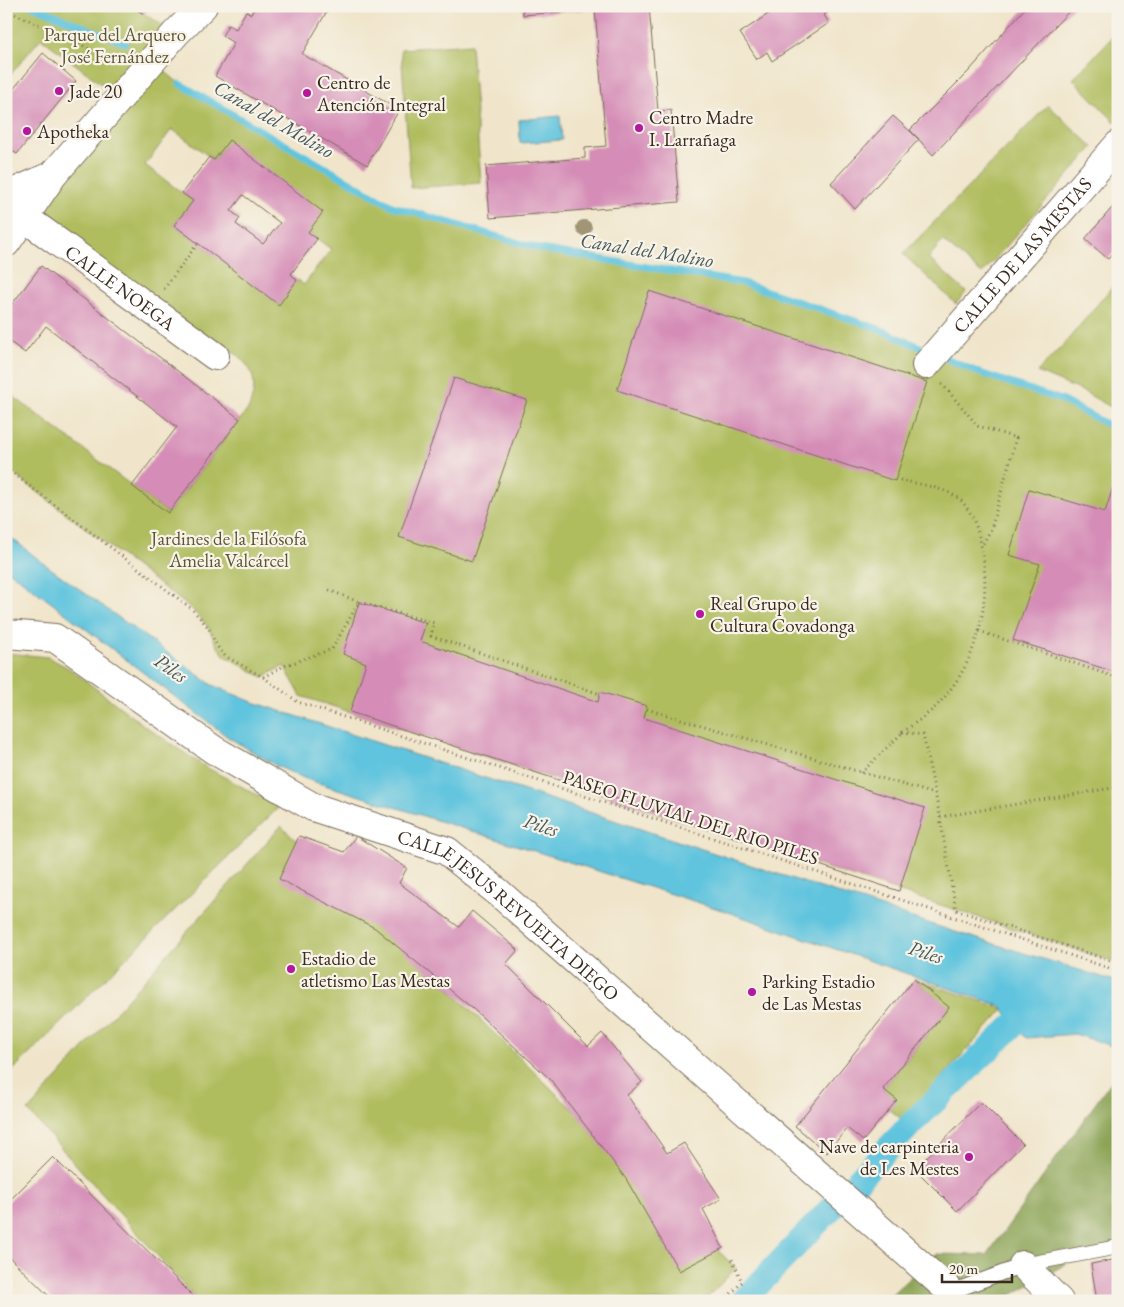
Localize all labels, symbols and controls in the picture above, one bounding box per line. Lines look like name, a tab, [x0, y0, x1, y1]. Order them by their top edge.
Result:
park label: Parque del Arquero José Fernández	[44, 22, 186, 69]
place label: Centro de Atención Integral	[316, 70, 446, 117]
water label: Canal del Molino	[209, 74, 339, 164]
place label: Jade 20	[67, 79, 122, 104]
marker: Jade 20	[53, 85, 65, 97]
marker: Centro de Atención Integral	[301, 87, 313, 99]
place label: Centro Madre I. Larrañaga	[649, 105, 753, 152]
place label: Apotheka	[36, 119, 109, 144]
marker: Centro Madre I. Larrañaga	[633, 122, 645, 134]
marker: Apotheka	[21, 125, 33, 137]
street label: CALLE DE LAS MESTAS	[948, 172, 1097, 339]
water label: Canal del Molino	[579, 227, 716, 273]
street label: CALLE NOEGA	[60, 239, 181, 337]
park label: Jardines de la Filósofa Amelia Valcárcel	[149, 526, 307, 573]
place label: Real Grupo de Cultura Covadonga	[710, 591, 855, 638]
marker: Real Grupo de Cultura Covadonga	[694, 608, 706, 620]
water label: Piles	[149, 647, 193, 689]
street label: PASEO FLUVIAL DEL RIO PILES	[560, 764, 822, 871]
water label: Piles	[520, 807, 562, 843]
street label: CALLE JESUS REVUELTA DIEGO	[394, 824, 624, 1006]
water label: Piles	[905, 934, 947, 970]
place label: Estadio de atletismo Las Mestas	[301, 946, 450, 993]
marker: Estadio de atletismo Las Mestas	[285, 963, 297, 975]
place label: Parking Estadio de Las Mestas	[762, 969, 875, 1016]
marker: Parking Estadio de Las Mestas	[746, 986, 758, 998]
place label: Nave de carpinteria de Les Mestes	[819, 1134, 959, 1181]
marker: Nave de carpinteria de Les Mestes	[963, 1151, 975, 1163]
scale bar	[942, 1252, 1012, 1284]
text: 20 m	[949, 1259, 978, 1278]

